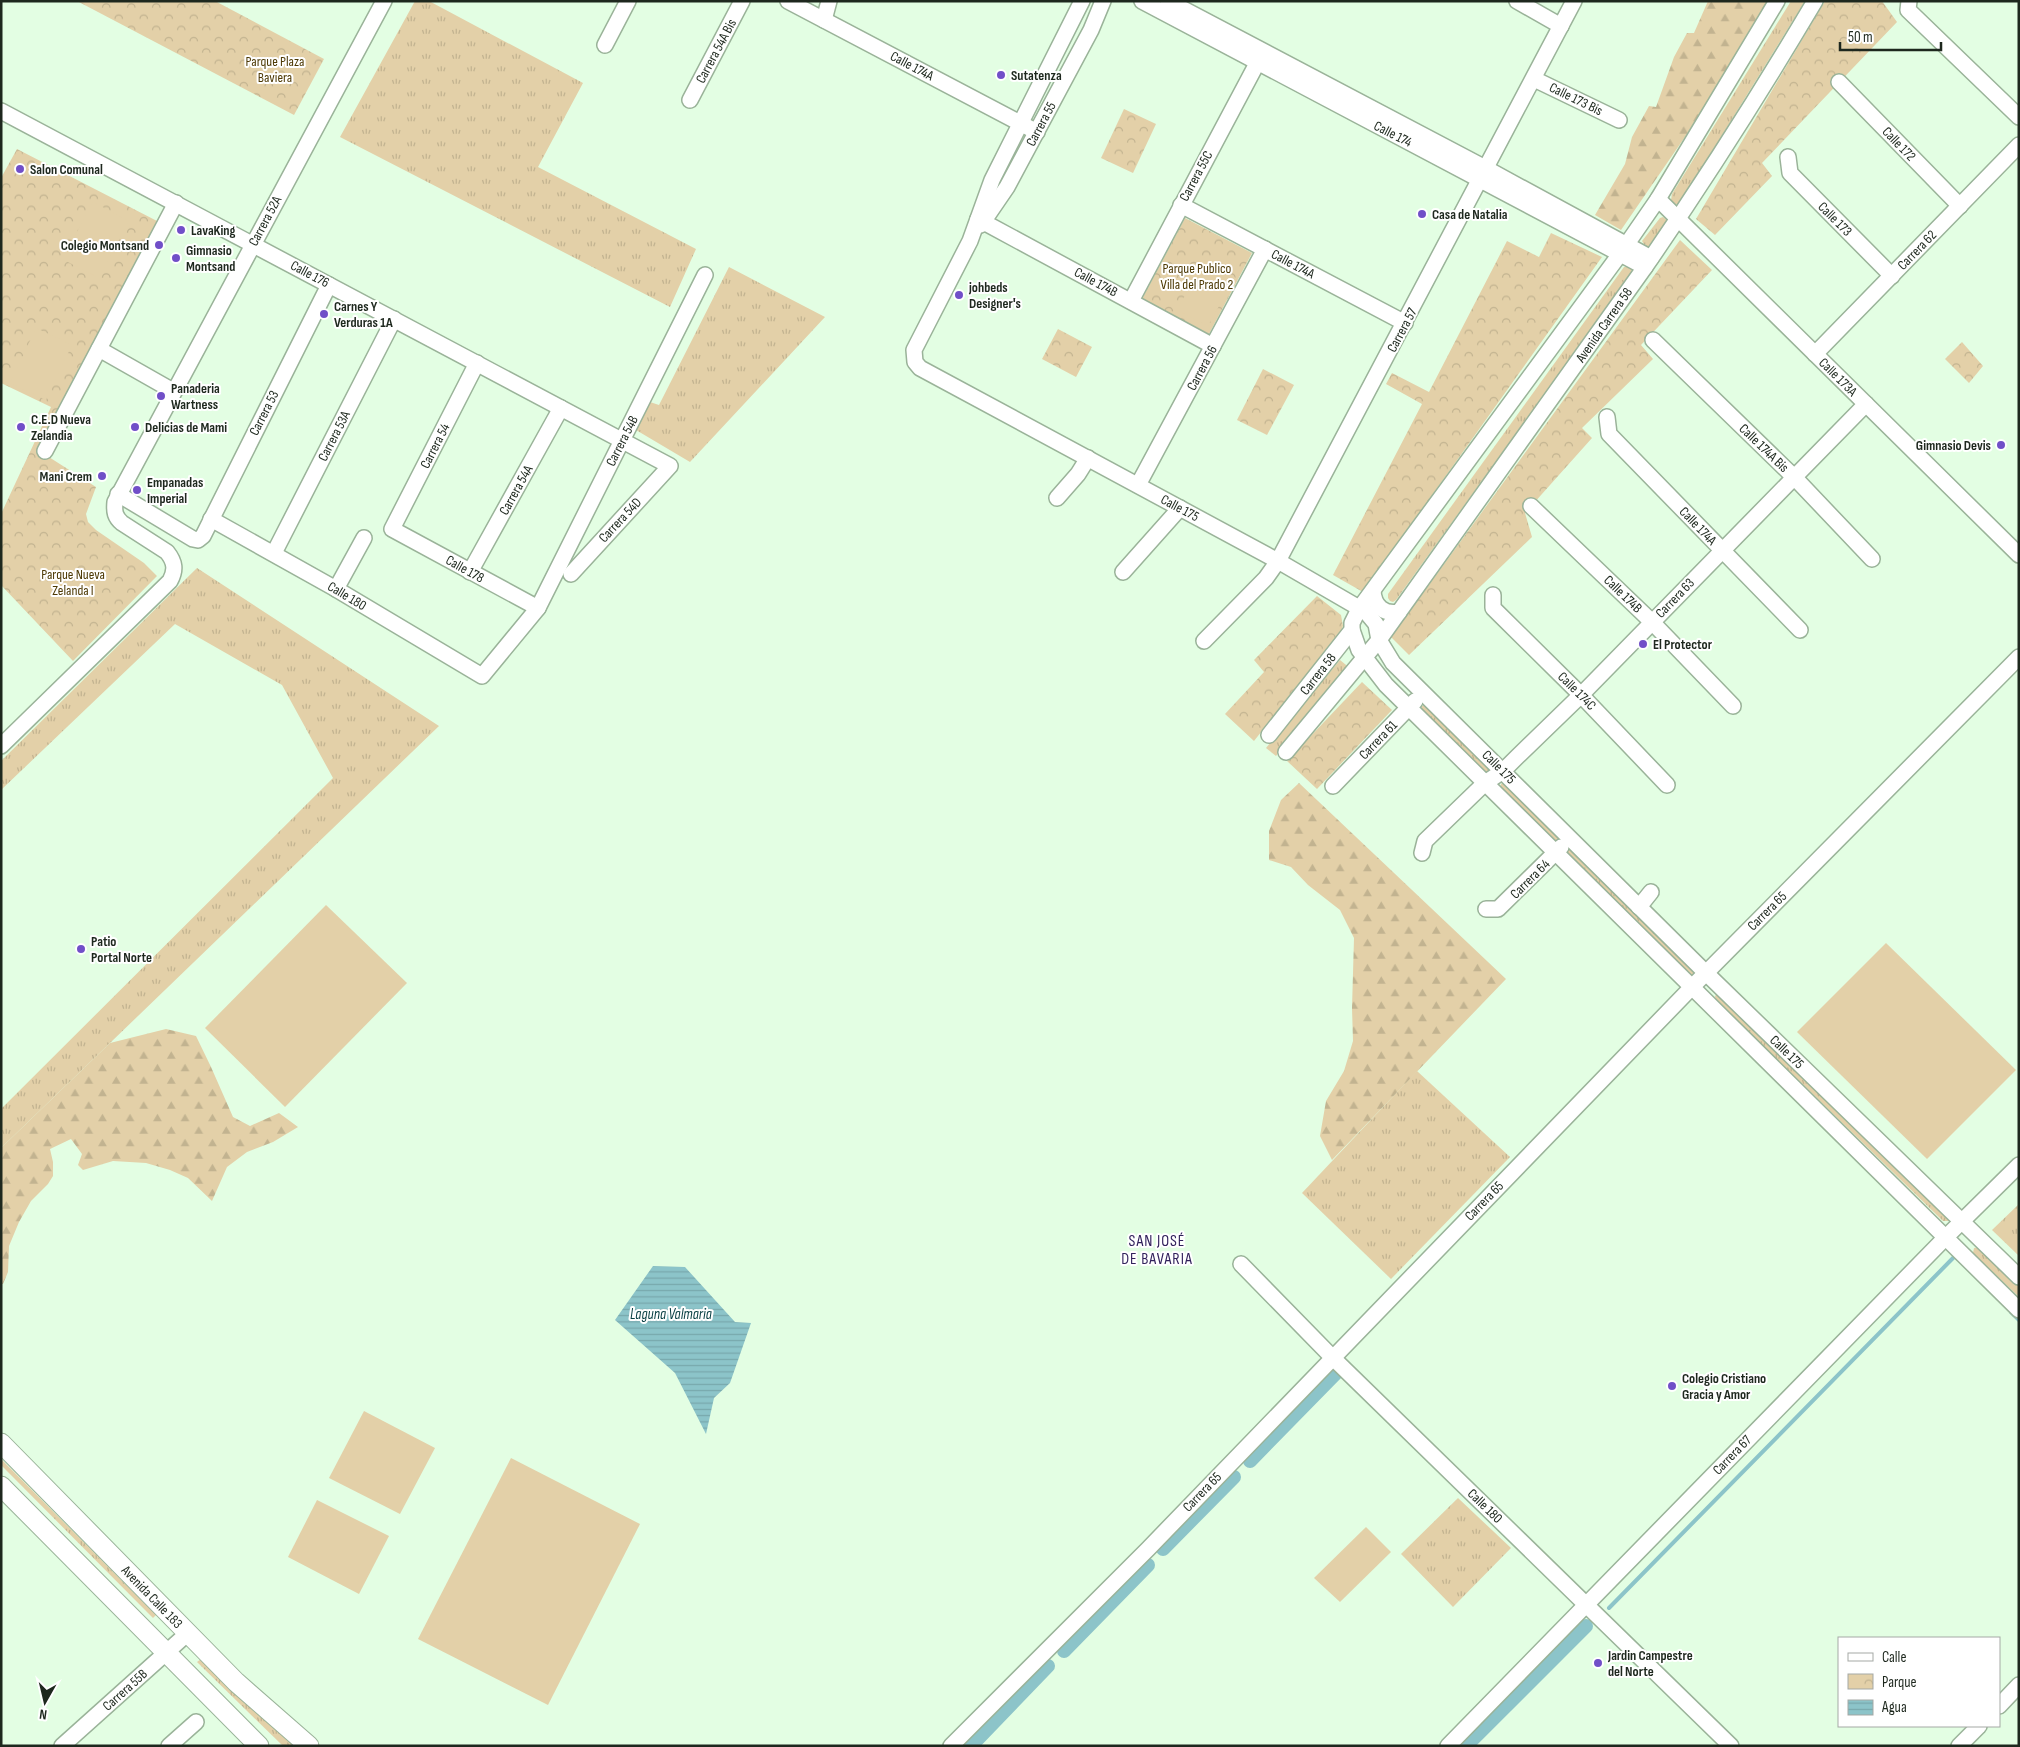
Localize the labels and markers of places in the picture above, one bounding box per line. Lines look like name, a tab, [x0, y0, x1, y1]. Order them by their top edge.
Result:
place label: Sutatenza	[1011, 67, 1062, 84]
marker: Sutatenza	[995, 69, 1007, 81]
place label: Salon Comunal	[30, 161, 103, 178]
marker: Salon Comunal	[14, 163, 26, 175]
place label: Casa de Natalia	[1432, 206, 1508, 223]
marker: Casa de Natalia	[1416, 208, 1428, 220]
place label: LavaKing	[191, 222, 236, 239]
marker: LavaKing	[175, 224, 187, 236]
place label: Colegio Montsand	[61, 237, 149, 254]
marker: Colegio Montsand	[153, 239, 165, 251]
place label: Gimnasio Montsand	[186, 242, 235, 275]
marker: Gimnasio Montsand	[170, 252, 182, 264]
place label: johbeds Designer's	[968, 279, 1021, 312]
marker: johbeds Designer's	[953, 289, 965, 301]
place label: Carnes Y Verduras 1A	[334, 298, 393, 331]
marker: Carnes Y Verduras 1A	[318, 308, 330, 320]
place label: Panaderia Wartness	[171, 380, 220, 413]
marker: Panaderia Wartness	[155, 390, 167, 402]
place label: C.E.D Nueva Zelandia	[31, 411, 91, 444]
place label: Delicias de Mami	[145, 419, 227, 436]
marker: C.E.D Nueva Zelandia	[15, 421, 27, 433]
marker: Delicias de Mami	[129, 421, 141, 433]
place label: Gimnasio Devis	[1916, 437, 1991, 454]
marker: Gimnasio Devis	[1995, 439, 2007, 451]
place label: Mani Crem	[40, 468, 92, 485]
marker: Mani Crem	[96, 470, 108, 482]
place label: Empanadas Imperial	[147, 474, 203, 507]
marker: Empanadas Imperial	[131, 484, 143, 496]
place label: El Protector	[1653, 636, 1713, 653]
marker: El Protector	[1637, 638, 1649, 650]
place label: Patio Portal Norte	[91, 933, 152, 966]
marker: Patio Portal Norte	[75, 943, 87, 955]
place label: Colegio Cristiano Gracia y Amor	[1682, 1370, 1766, 1403]
marker: Colegio Cristiano Gracia y Amor	[1666, 1380, 1678, 1392]
place label: Jardin Campestre del Norte	[1607, 1647, 1693, 1680]
marker: Jardin Campestre del Norte	[1592, 1657, 1604, 1669]

